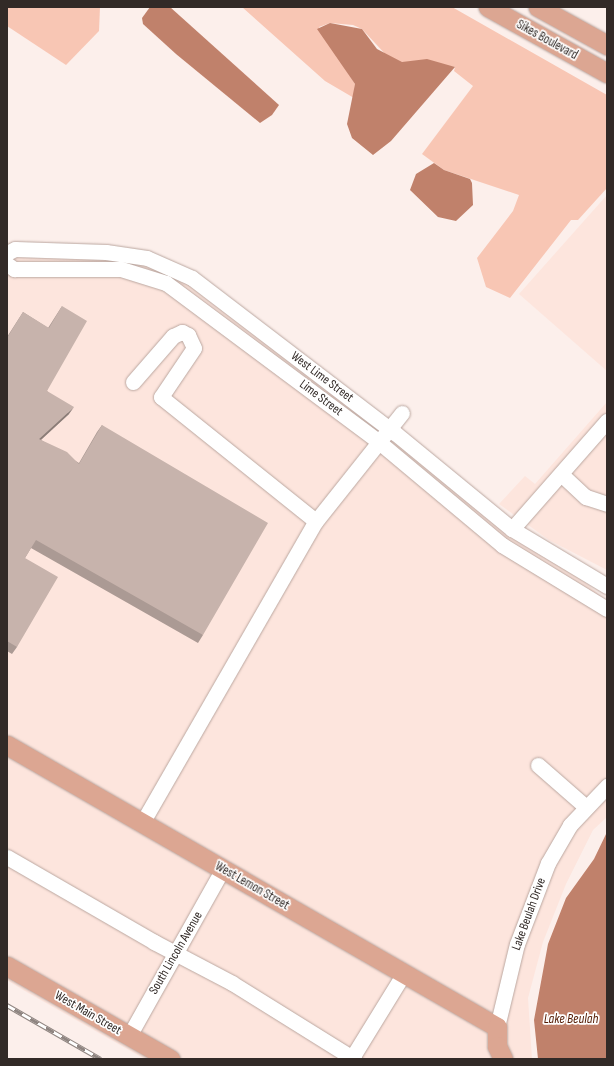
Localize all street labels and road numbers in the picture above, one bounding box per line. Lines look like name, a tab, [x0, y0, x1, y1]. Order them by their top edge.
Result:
street label: Sikes Boulevard	[514, 17, 580, 63]
street label: West Lime Street	[288, 348, 356, 406]
street label: Lime Street	[296, 377, 346, 419]
street label: West Lemon Street	[212, 859, 292, 913]
street label: Lake Beulah Drive	[509, 876, 549, 952]
street label: South Lincoln Avenue	[146, 909, 206, 997]
street label: West Main Street	[52, 988, 124, 1038]

